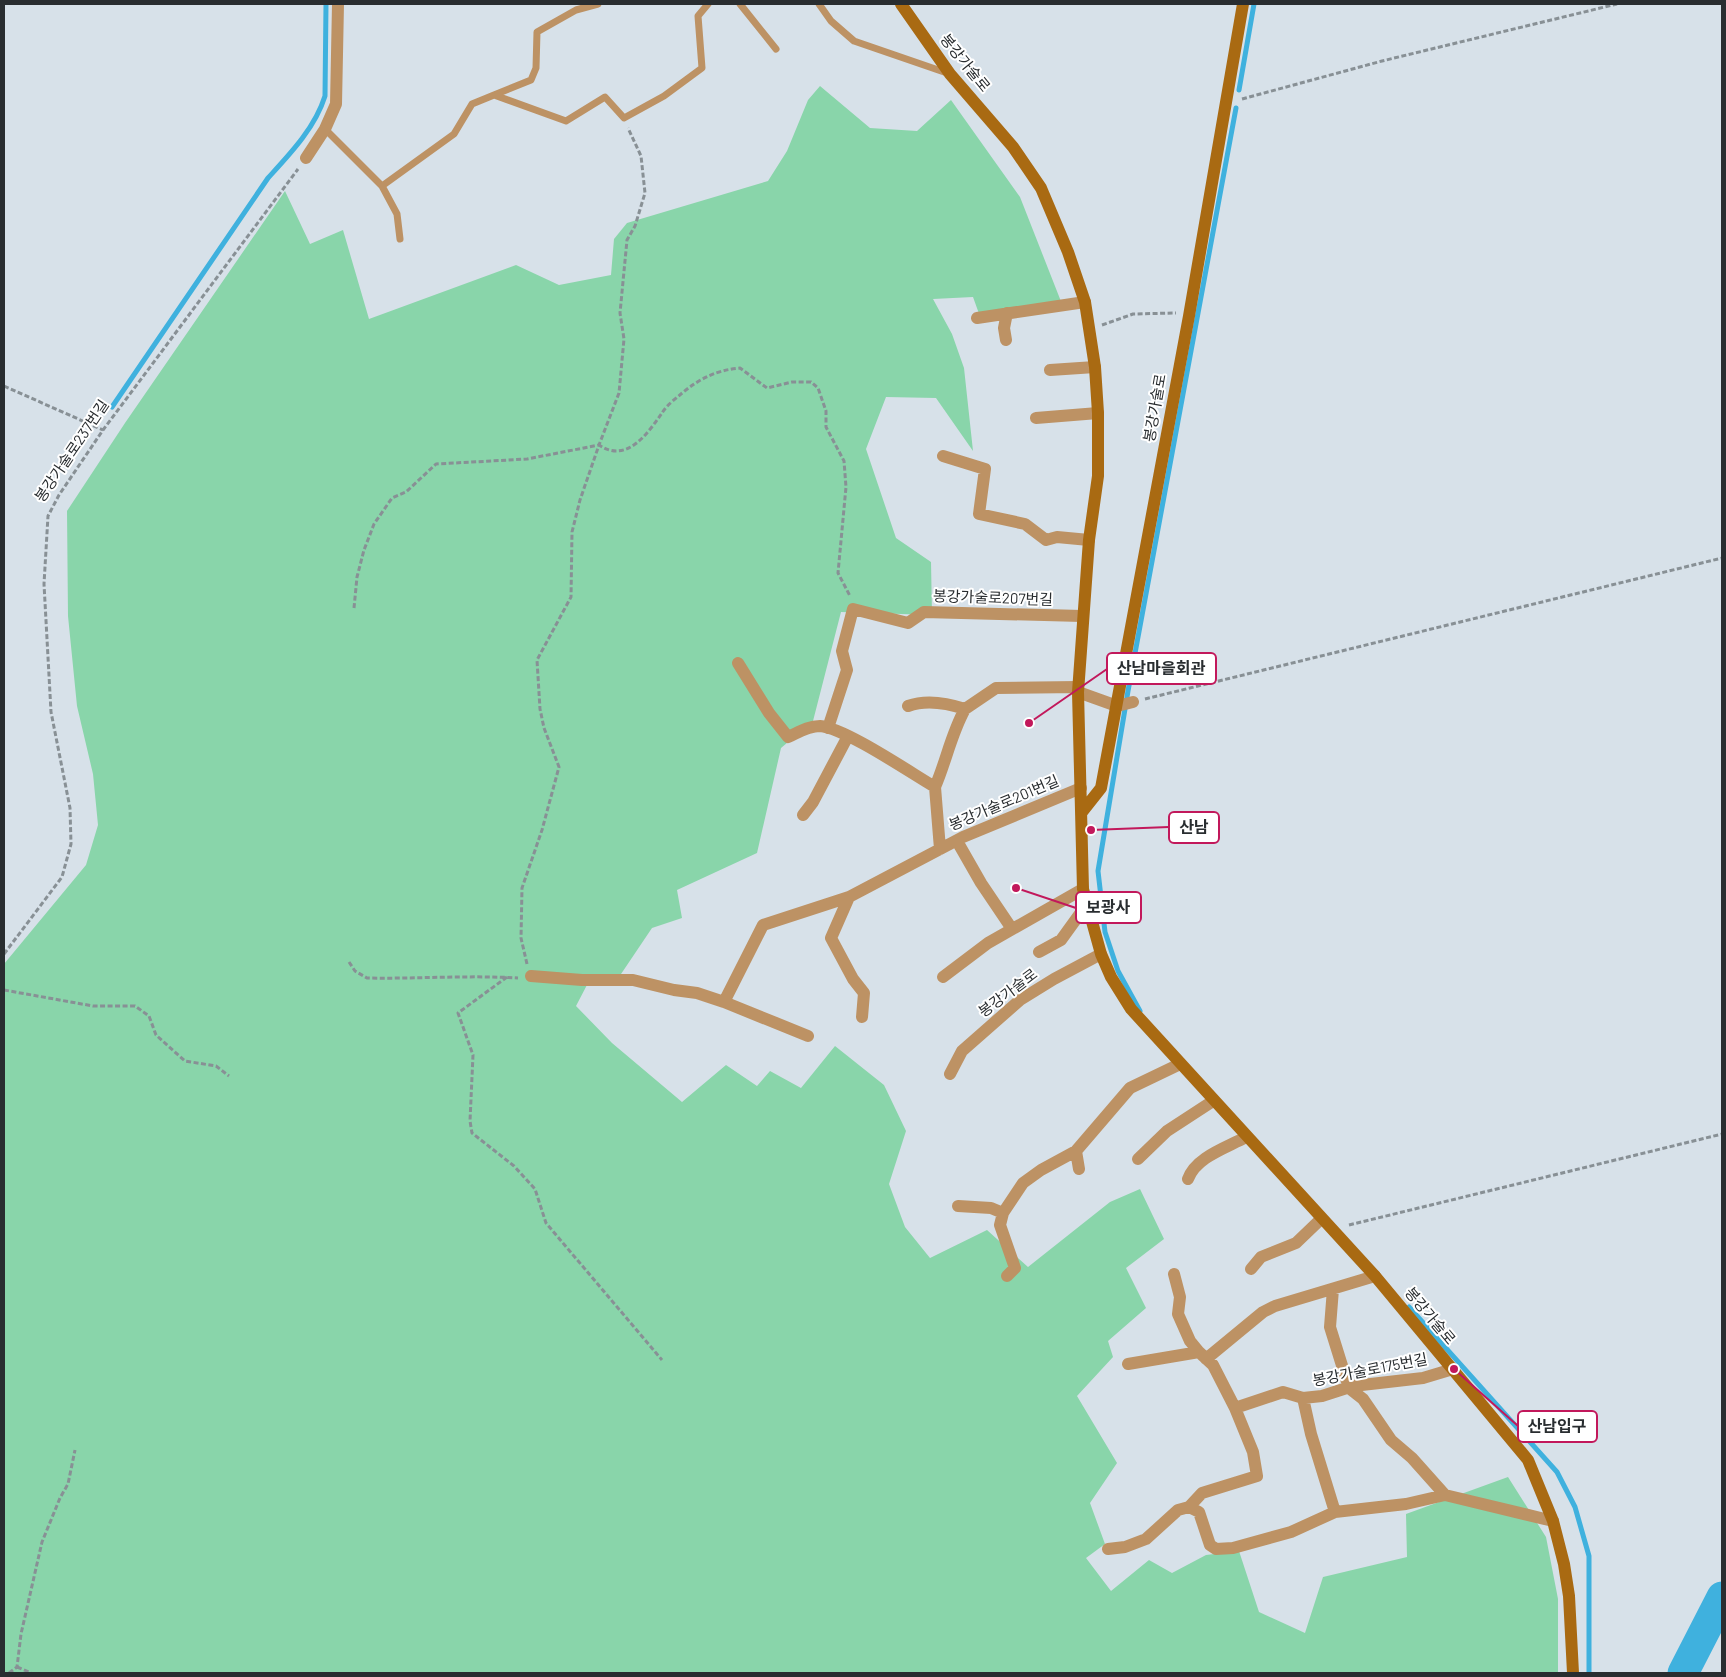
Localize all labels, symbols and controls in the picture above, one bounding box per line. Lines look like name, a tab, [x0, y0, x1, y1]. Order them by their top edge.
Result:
street label: 봉강가술로	[937, 30, 994, 95]
street label: 봉강가술로	[1139, 372, 1169, 443]
street label: 봉강가술로237번길	[30, 396, 112, 505]
street label: 봉강가술로207번길	[933, 586, 1053, 608]
callout: 산남마을회관	[1107, 653, 1216, 684]
text: 산남마을회관	[1117, 658, 1205, 677]
street label: 봉강가술로201번길	[946, 771, 1061, 833]
callout: 산남	[1169, 812, 1219, 843]
text: 산남	[1179, 817, 1209, 836]
callout: 보광사	[1076, 892, 1141, 923]
text: 보광사	[1086, 897, 1130, 916]
street label: 봉강가술로	[974, 964, 1040, 1020]
street label: 봉강가술로	[1402, 1283, 1460, 1348]
street label: 봉강가술로175번길	[1311, 1349, 1429, 1389]
callout: 산남입구	[1518, 1411, 1597, 1442]
text: 산남입구	[1528, 1416, 1586, 1435]

